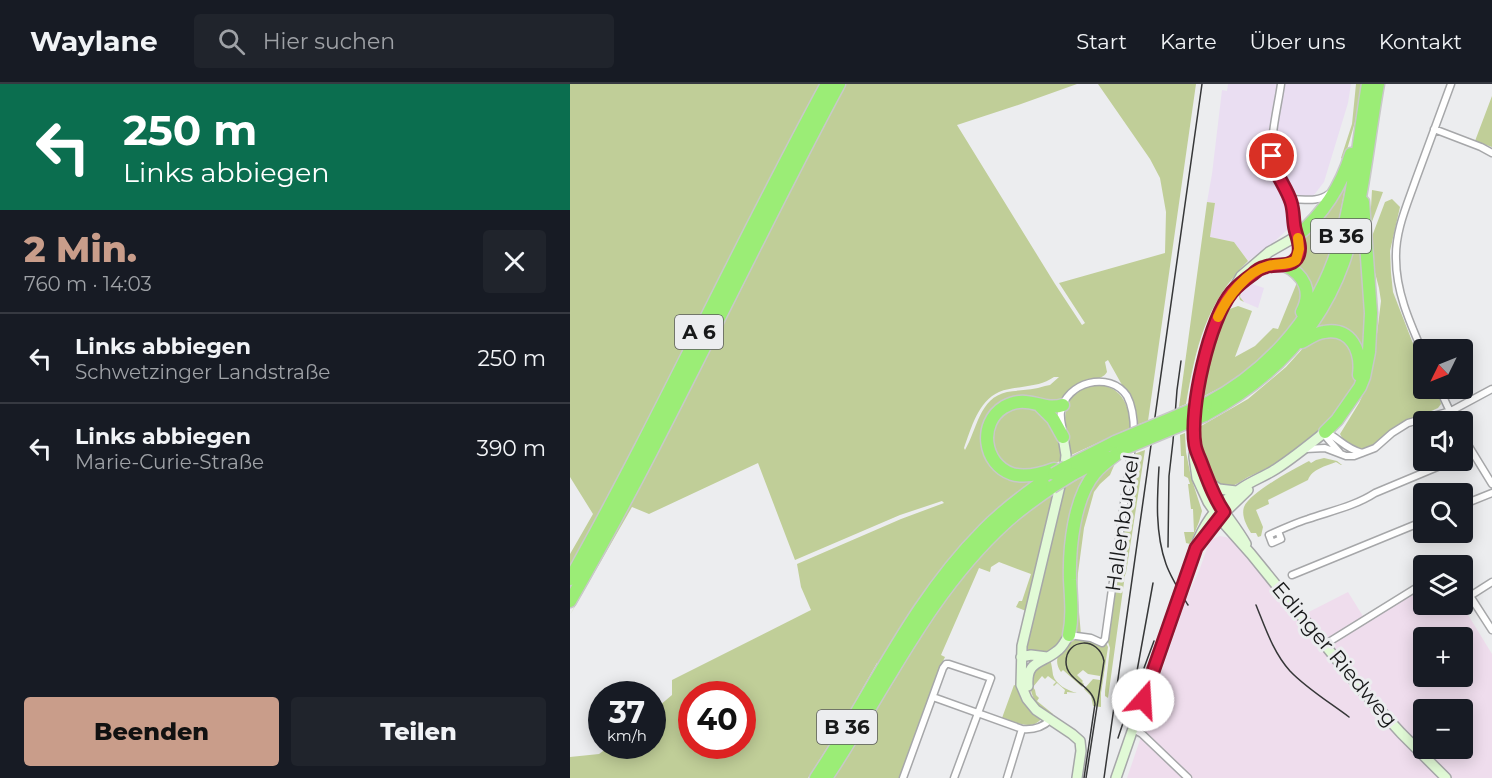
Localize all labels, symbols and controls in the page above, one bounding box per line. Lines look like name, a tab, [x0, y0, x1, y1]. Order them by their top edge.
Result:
search box	[194, 14, 614, 68]
text: Waylane	[30, 24, 158, 58]
icon: search	[215, 25, 248, 58]
text: Hier suchen	[263, 28, 395, 55]
text: Start	[1076, 29, 1127, 54]
text: Karte	[1160, 29, 1217, 54]
text: Über uns	[1250, 29, 1346, 54]
text: Kontakt	[1379, 29, 1462, 54]
text: 250 m	[123, 104, 257, 156]
icon: left	[24, 108, 102, 186]
pin	[1246, 130, 1297, 181]
icon: arrive	[1255, 139, 1288, 172]
text: Links abbiegen	[123, 156, 330, 189]
road number: B 36	[1311, 219, 1371, 253]
text: 2 Min.	[24, 227, 137, 271]
button: close	[483, 230, 546, 293]
text: 760 m · 14:03	[24, 272, 152, 296]
road number: A 6	[675, 315, 723, 349]
text: Links abbiegen	[75, 333, 251, 360]
north arrow	[1413, 339, 1473, 399]
map controls	[1413, 339, 1473, 759]
icon: left	[24, 342, 57, 375]
text: 250 m	[477, 345, 546, 372]
text: Schwetzinger Landstraße	[75, 360, 330, 384]
button: sound	[1413, 411, 1473, 471]
text: Links abbiegen	[75, 423, 251, 450]
icon: left	[24, 432, 57, 465]
text: 390 m	[477, 435, 546, 462]
text: Marie-Curie-Straße	[75, 450, 264, 474]
street label: Hallenbuckel	[1100, 453, 1144, 593]
button: search	[1413, 483, 1473, 543]
button: layers	[1413, 555, 1473, 615]
street label: Edinger Riedweg	[1267, 576, 1403, 732]
button: +	[1413, 627, 1473, 687]
position arrow	[1111, 668, 1175, 732]
speed limit sign: 40	[678, 681, 756, 759]
text: 37	[609, 694, 645, 731]
button: Beenden	[24, 697, 279, 766]
button: Teilen	[291, 697, 546, 766]
button: −	[1413, 699, 1473, 759]
road number: B 36	[817, 710, 877, 744]
text: km/h	[607, 726, 647, 745]

